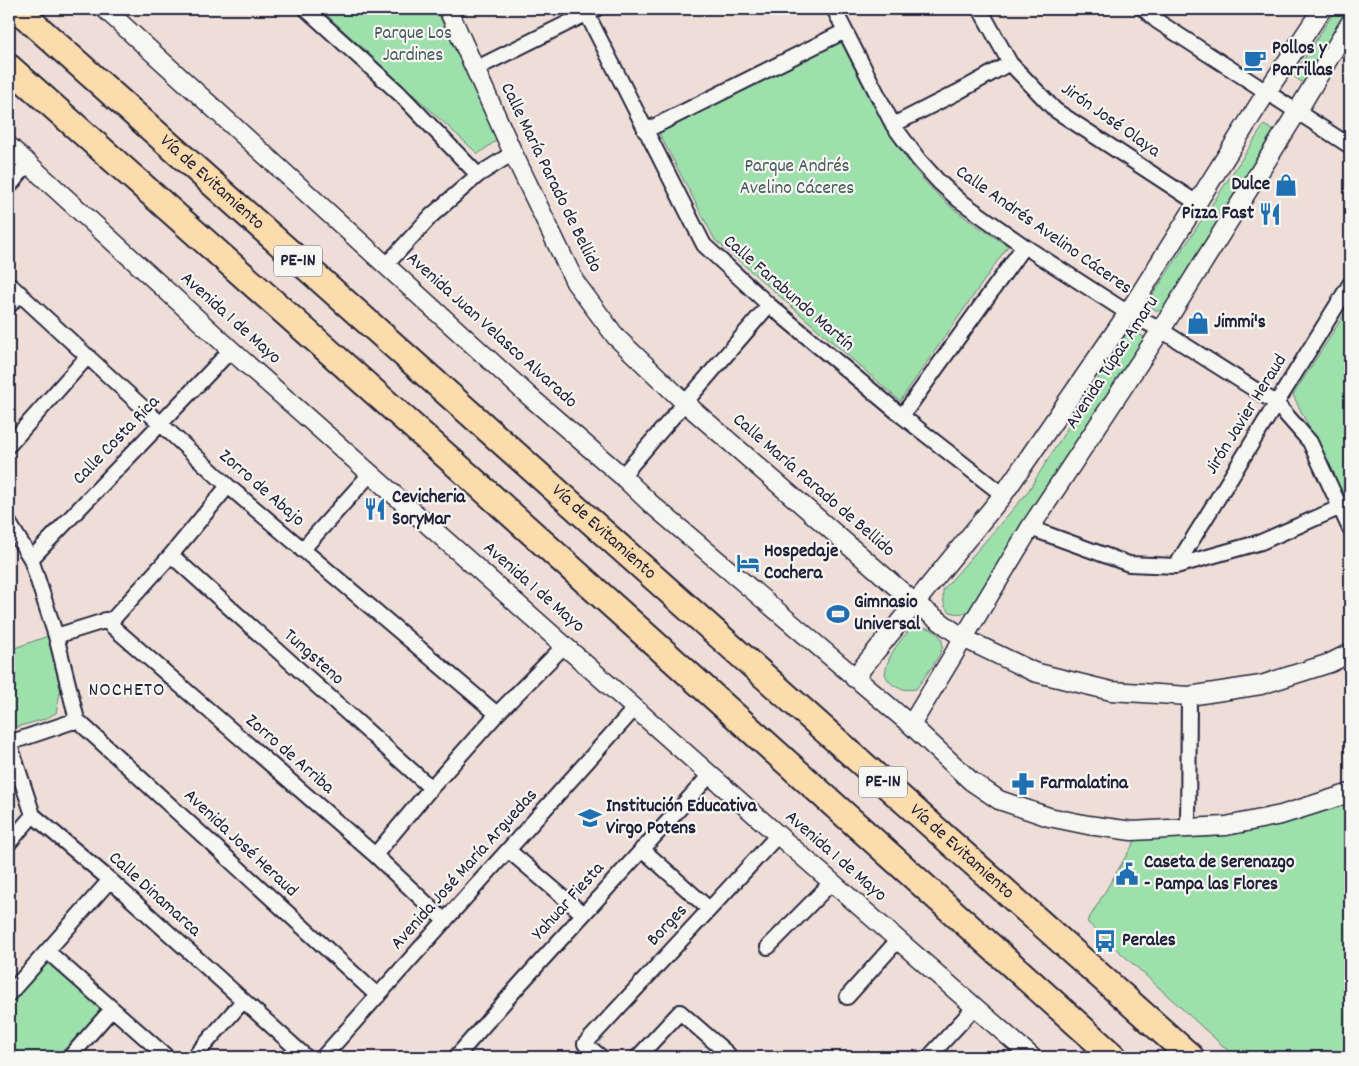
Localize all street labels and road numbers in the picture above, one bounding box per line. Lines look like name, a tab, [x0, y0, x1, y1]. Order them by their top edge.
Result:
street label: Jirón José Olaya	[1055, 77, 1166, 166]
street label: Calle María Parado de Bellido	[492, 79, 608, 277]
street label: Vía de Evitamiento	[153, 129, 270, 237]
street label: Calle Andrés Avelino Cáceres	[949, 160, 1137, 302]
street label: Calle Farabundo Martín	[716, 229, 860, 359]
road number: PE-1N	[274, 246, 322, 276]
street label: Avenida Juan Velasco Alvarado	[399, 246, 583, 416]
street label: Avenida 1 de Mayo	[174, 266, 286, 372]
street label: Avenida Túpac Amaru	[1060, 291, 1166, 435]
street label: Jirón Javier Heraud	[1199, 350, 1295, 480]
street label: Calle Costa Rica	[67, 389, 168, 492]
street label: Calle María Parado de Bellido	[726, 408, 900, 564]
street label: Zorro de Abajo	[212, 444, 310, 534]
street label: Vía de Evitamiento	[545, 478, 662, 587]
street label: Avenida 1 de Mayo	[476, 536, 590, 640]
street label: Tungsteno	[277, 623, 349, 693]
street label: Zorro de Arriba	[238, 709, 340, 802]
road number: PE-1N	[859, 766, 907, 798]
street label: Avenida José María Arguedas	[385, 783, 545, 957]
street label: Avenida José Heraud	[177, 784, 303, 904]
street label: Vía de Evitamiento	[903, 798, 1020, 906]
street label: Avenida 1 de Mayo	[778, 805, 892, 909]
street label: Calle Dinamarca	[102, 846, 207, 945]
street label: Yahuar Fiesta	[526, 856, 612, 947]
street label: Borges	[641, 899, 695, 953]

